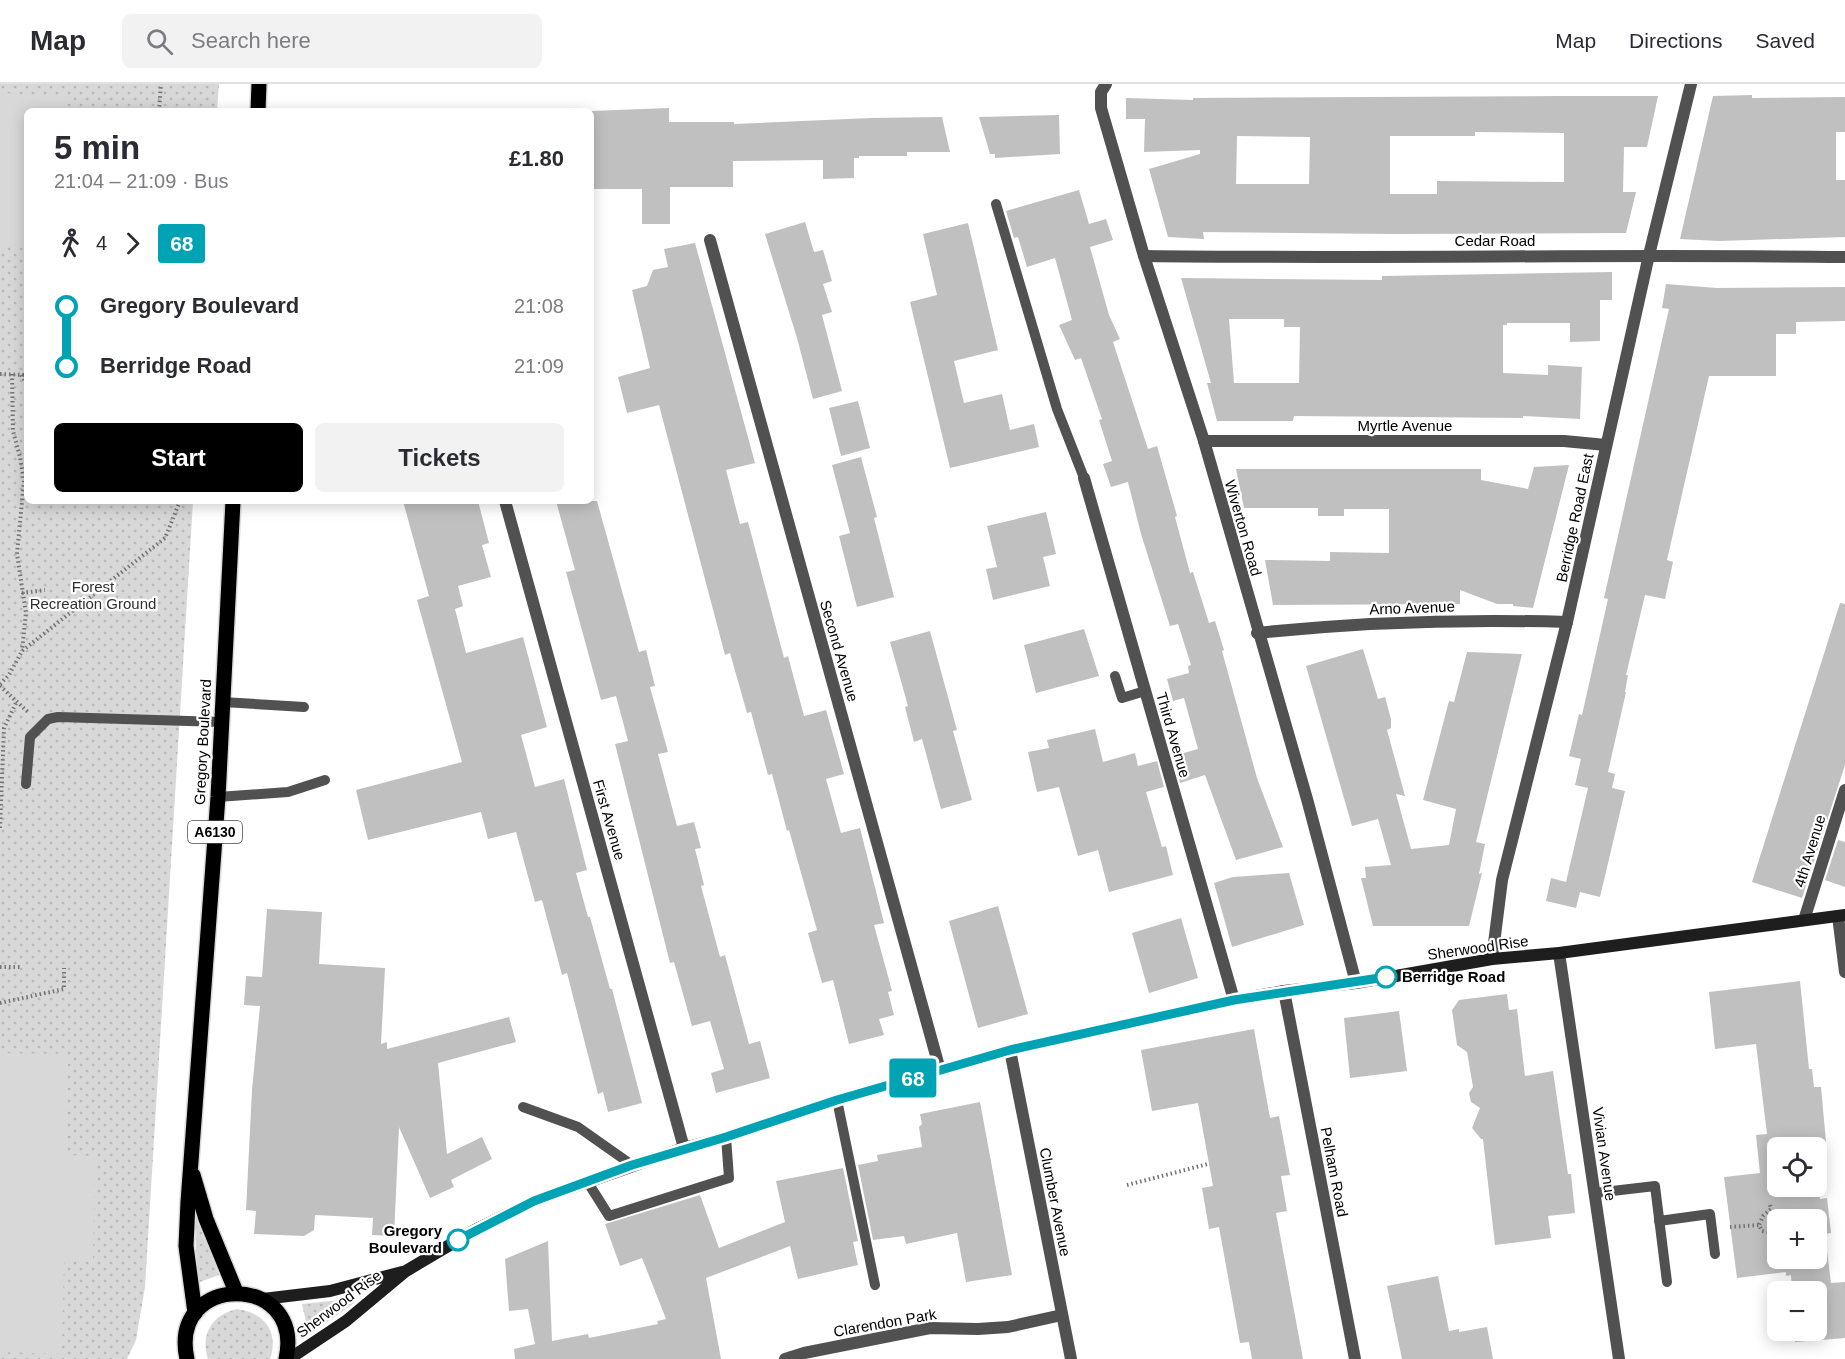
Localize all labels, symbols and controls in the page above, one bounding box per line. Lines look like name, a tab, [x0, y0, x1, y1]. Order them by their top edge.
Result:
search box	[122, 14, 542, 68]
text: Map	[30, 25, 86, 56]
icon: search	[143, 25, 176, 58]
text: Search here	[191, 28, 311, 53]
text: Map	[1555, 29, 1596, 52]
text: Directions	[1629, 29, 1722, 52]
text: Saved	[1755, 29, 1815, 52]
text: 5 min	[54, 129, 140, 166]
text: £1.80	[509, 146, 564, 171]
text: 21:04 – 21:09 · Bus	[54, 170, 229, 192]
icon: walk	[54, 227, 87, 260]
icon: forward	[116, 227, 149, 260]
text: 4	[96, 232, 107, 254]
text: 68	[170, 232, 193, 255]
street label: Cedar Road	[1455, 232, 1535, 249]
text: Gregory Boulevard	[100, 293, 299, 318]
text: 21:08	[514, 295, 564, 317]
text: Berridge Road	[100, 353, 252, 378]
text: 21:09	[514, 355, 564, 377]
street label: Myrtle Avenue	[1358, 417, 1452, 434]
button: Start	[54, 423, 303, 492]
button: Tickets	[315, 423, 564, 492]
street label: Berridge Road East	[1553, 451, 1597, 584]
street label: Wiverton Road	[1222, 478, 1265, 578]
park label: Forest Recreation Ground	[30, 578, 156, 612]
street label: Second Avenue	[817, 598, 862, 704]
street label: Arno Avenue	[1369, 598, 1455, 617]
street label: Gregory Boulevard	[191, 679, 214, 805]
street label: Third Avenue	[1153, 690, 1194, 780]
street label: First Avenue	[590, 778, 629, 862]
street label: 4th Avenue	[1790, 813, 1829, 889]
road number: A6130	[188, 821, 242, 843]
street label: Sherwood Rise	[1426, 932, 1529, 963]
marker: Berridge Road	[1375, 966, 1397, 988]
place label: Berridge Road	[1402, 968, 1505, 985]
line badge: 68	[886, 1058, 940, 1098]
text: 68	[901, 1067, 925, 1090]
street label: Vivian Avenue	[1589, 1106, 1619, 1202]
street label: Pelham Road	[1317, 1126, 1352, 1218]
map controls	[1767, 1137, 1827, 1341]
button: locate	[1767, 1137, 1827, 1197]
street label: Clumber Avenue	[1037, 1146, 1074, 1258]
button: +	[1767, 1209, 1827, 1269]
place label: Gregory Boulevard	[369, 1222, 443, 1256]
marker: Gregory Boulevard	[447, 1229, 469, 1251]
street label: Sherwood Rise	[293, 1266, 384, 1341]
button: −	[1767, 1281, 1827, 1341]
street label: Clarendon Park	[832, 1305, 938, 1340]

